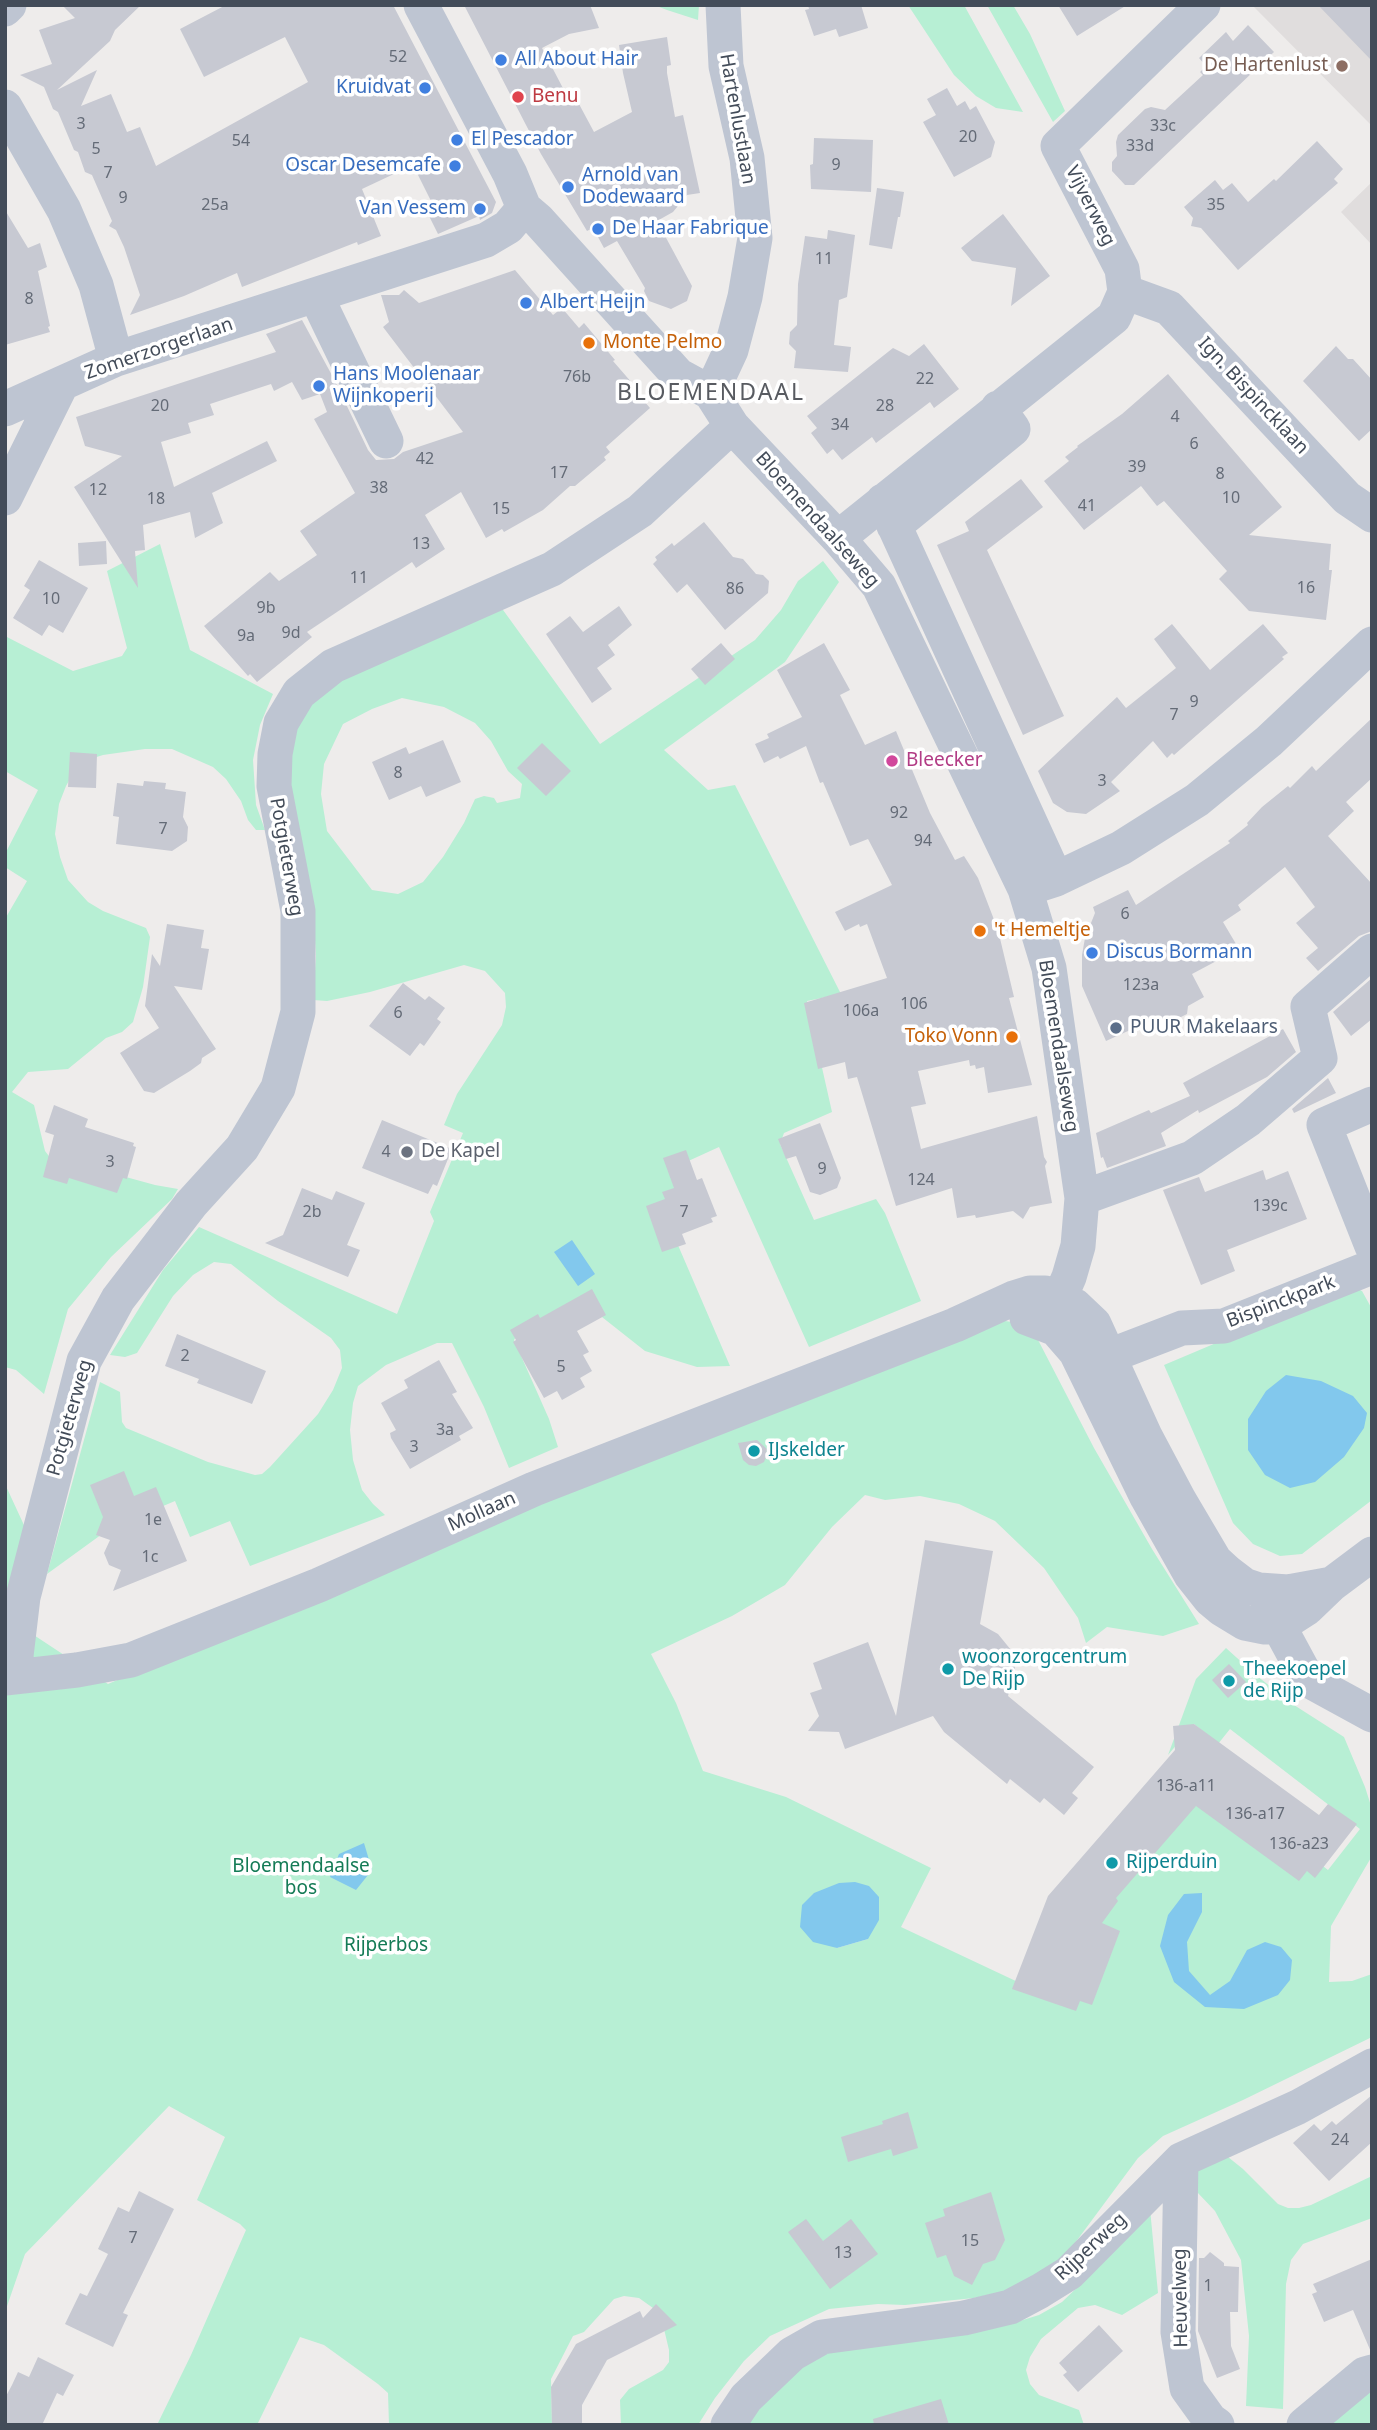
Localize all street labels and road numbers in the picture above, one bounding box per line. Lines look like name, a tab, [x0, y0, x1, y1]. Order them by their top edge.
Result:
street label: Hartenlustlaan	[714, 52, 760, 186]
street label: Vijverweg	[1060, 162, 1120, 250]
street label: Zomerzorgerlaan	[82, 313, 236, 385]
street label: Ign. Bispincklaan	[1193, 333, 1313, 459]
street label: Bloemendaalseweg	[750, 448, 884, 592]
street label: Potgieterweg	[264, 796, 308, 918]
street label: Bloemendaalseweg	[1033, 958, 1083, 1134]
street label: Bispinckpark	[1224, 1271, 1338, 1333]
street label: Potgieterweg	[43, 1357, 97, 1479]
street label: Mollaan	[445, 1487, 519, 1537]
street label: Rijperweg	[1051, 2208, 1131, 2286]
street label: Heuvelweg	[1169, 2248, 1193, 2348]

